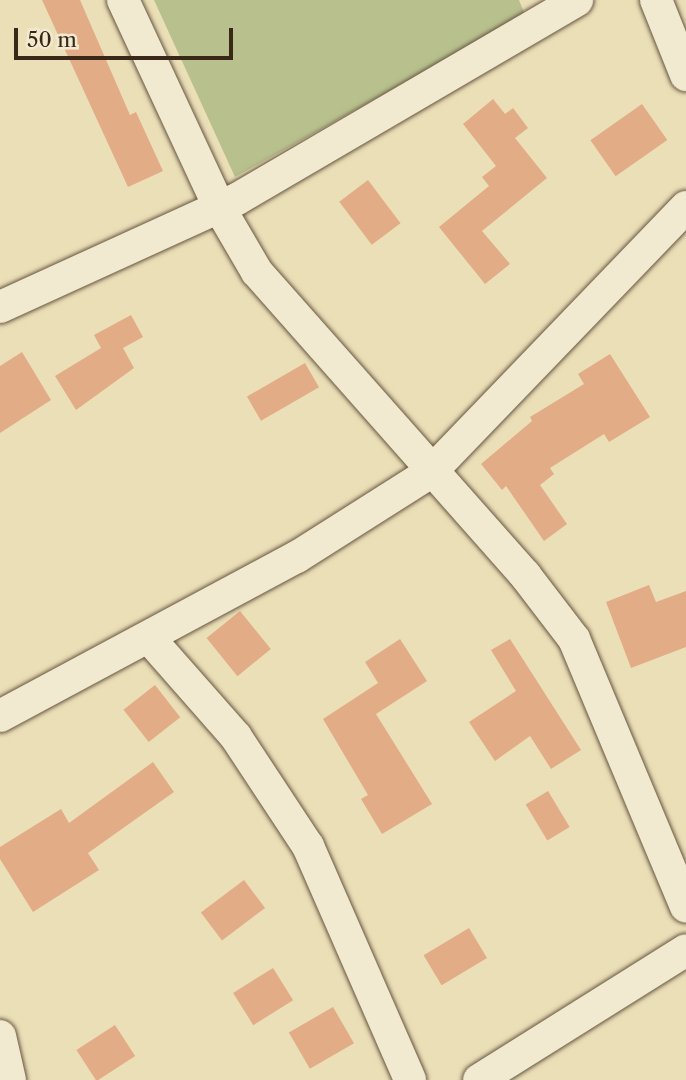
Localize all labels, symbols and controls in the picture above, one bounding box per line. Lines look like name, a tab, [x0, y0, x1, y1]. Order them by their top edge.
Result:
scale bar	[18, 14, 236, 58]
text: 50 m	[27, 27, 77, 52]

